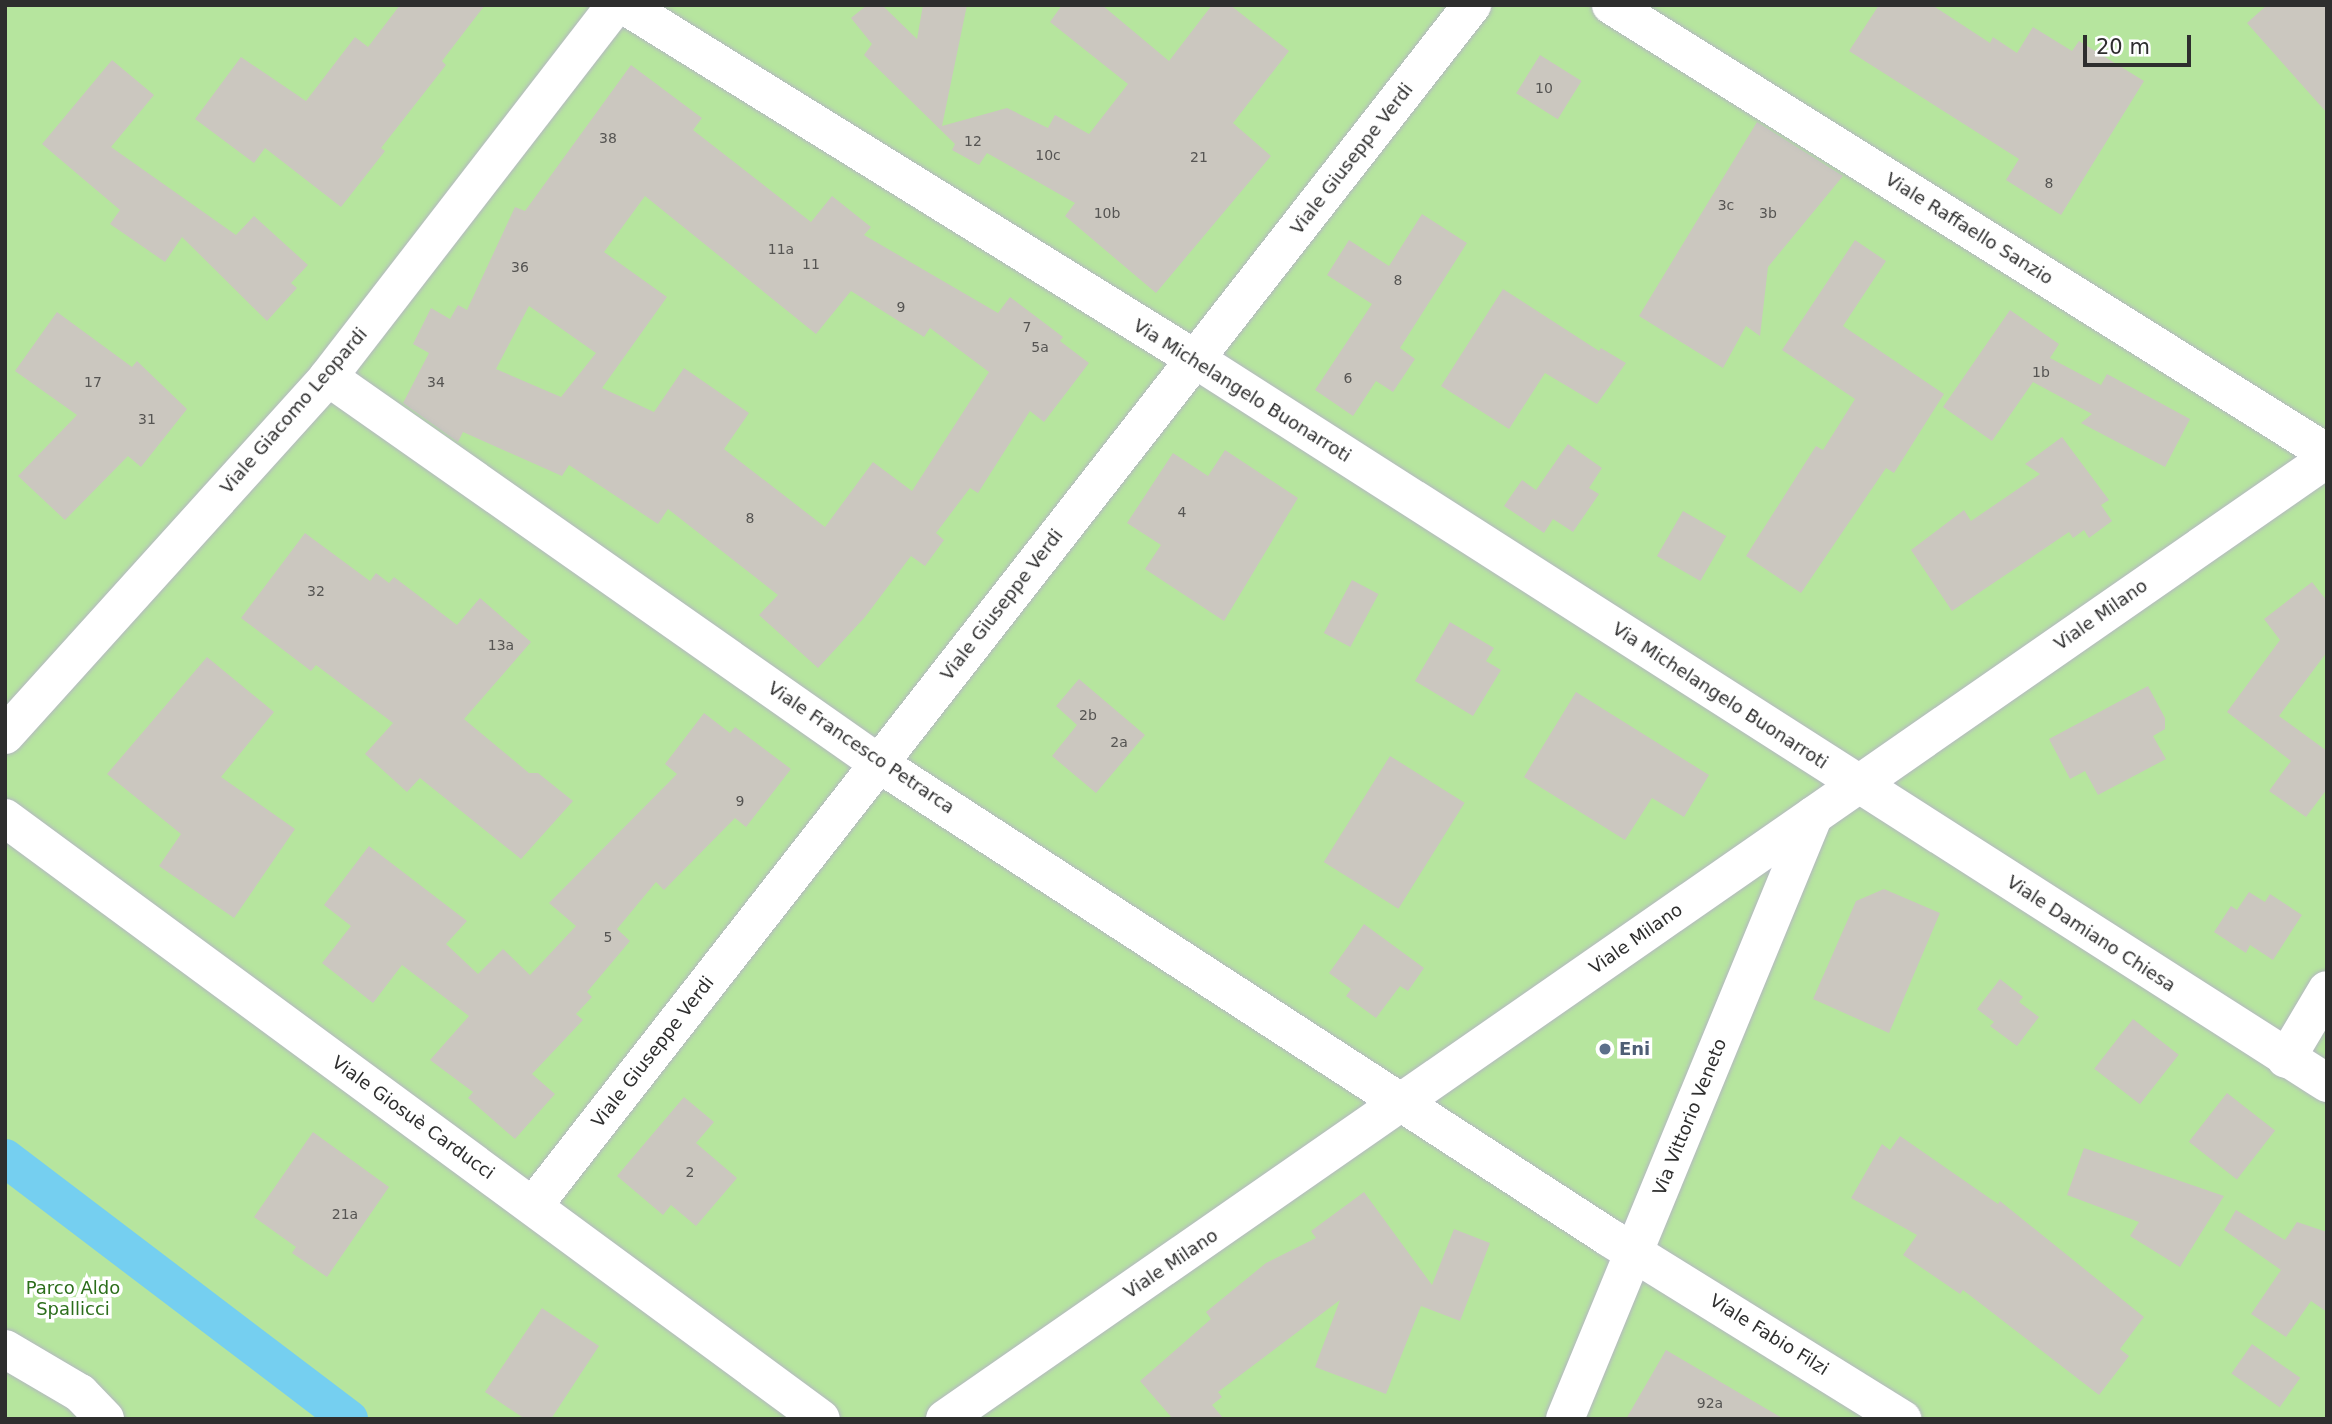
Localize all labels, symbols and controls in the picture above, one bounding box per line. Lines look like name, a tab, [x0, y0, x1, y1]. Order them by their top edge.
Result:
scale bar	[2087, 21, 2196, 65]
text: 20 m	[2096, 35, 2150, 59]
street label: Viale Giuseppe Verdi	[1286, 79, 1418, 239]
house number: 10	[1535, 80, 1553, 96]
house number: 38	[599, 130, 617, 146]
house number: 12	[964, 133, 982, 149]
house number: 10c	[1035, 147, 1061, 163]
house number: 21	[1190, 149, 1208, 165]
street label: Viale Raffaello Sanzio	[1881, 169, 2057, 289]
house number: 8	[2045, 175, 2053, 191]
house number: 3c	[1718, 197, 1734, 213]
house number: 10b	[1094, 205, 1120, 221]
house number: 3b	[1759, 205, 1777, 221]
house number: 11a	[768, 241, 794, 257]
house number: 11	[802, 256, 820, 272]
house number: 36	[511, 259, 529, 275]
house number: 8	[1394, 272, 1402, 288]
house number: 9	[897, 299, 905, 315]
street label: Via Michelangelo Buonarroti	[1129, 315, 1355, 467]
house number: 7	[1023, 319, 1031, 335]
street label: Viale Giacomo Leopardi	[216, 324, 372, 498]
house number: 5a	[1031, 339, 1049, 355]
house number: 1b	[2032, 364, 2050, 380]
house number: 6	[1344, 370, 1352, 386]
house number: 17	[84, 374, 102, 390]
house number: 34	[427, 374, 445, 390]
house number: 31	[138, 411, 156, 427]
house number: 4	[1178, 504, 1186, 520]
house number: 8	[746, 510, 754, 526]
street label: Viale Giuseppe Verdi	[936, 525, 1068, 685]
street label: Viale Milano	[2050, 575, 2152, 655]
house number: 32	[307, 583, 325, 599]
street label: Via Michelangelo Buonarroti	[1608, 618, 1832, 774]
house number: 13a	[488, 637, 514, 653]
street label: Viale Francesco Petrarca	[764, 677, 958, 819]
house number: 2b	[1079, 707, 1097, 723]
house number: 2a	[1110, 734, 1128, 750]
house number: 9	[736, 793, 744, 809]
street label: Viale Damiano Chiesa	[2003, 871, 2179, 997]
street label: Viale Milano	[1585, 899, 1687, 979]
house number: 5	[604, 929, 612, 945]
street label: Viale Giuseppe Verdi	[587, 972, 719, 1132]
street label: Via Vittorio Veneto	[1649, 1035, 1731, 1199]
place label: Eni	[1619, 1038, 1650, 1060]
marker: Eni	[1597, 1041, 1613, 1057]
street label: Viale Giosuè Carducci	[328, 1052, 498, 1184]
house number: 2	[686, 1164, 694, 1180]
house number: 21a	[332, 1206, 358, 1222]
street label: Viale Milano	[1120, 1225, 1222, 1303]
park label: Parco Aldo Spallicci	[26, 1278, 120, 1320]
street label: Viale Fabio Filzi	[1706, 1290, 1832, 1380]
house number: 92a	[1697, 1395, 1723, 1411]

